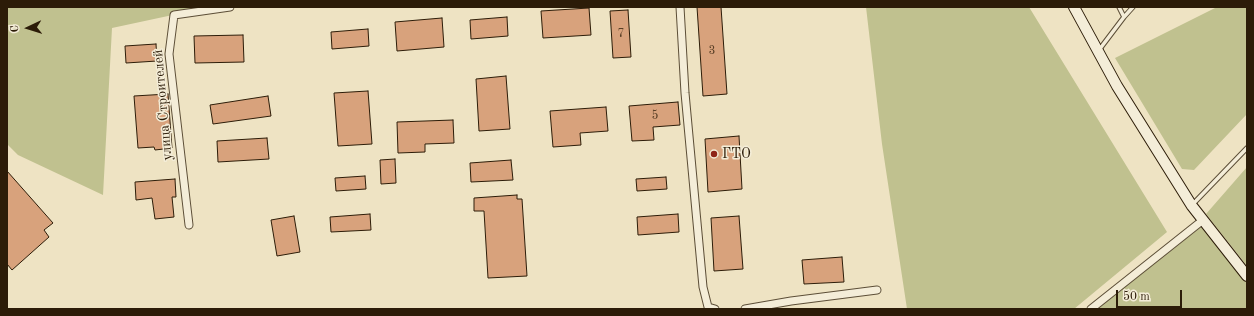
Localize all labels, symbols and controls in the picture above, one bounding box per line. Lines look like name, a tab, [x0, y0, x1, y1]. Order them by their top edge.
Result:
north arrow	[8, 8, 48, 48]
text: С	[10, 25, 21, 33]
house number: 7	[618, 27, 624, 41]
house number: 3	[709, 44, 715, 58]
street label: улица Строителей	[150, 49, 176, 161]
house number: 5	[652, 109, 658, 123]
place label: ГТО	[722, 146, 751, 162]
marker: ГТО	[709, 149, 719, 159]
scale bar	[1118, 282, 1184, 308]
text: 50 m	[1123, 291, 1150, 303]

